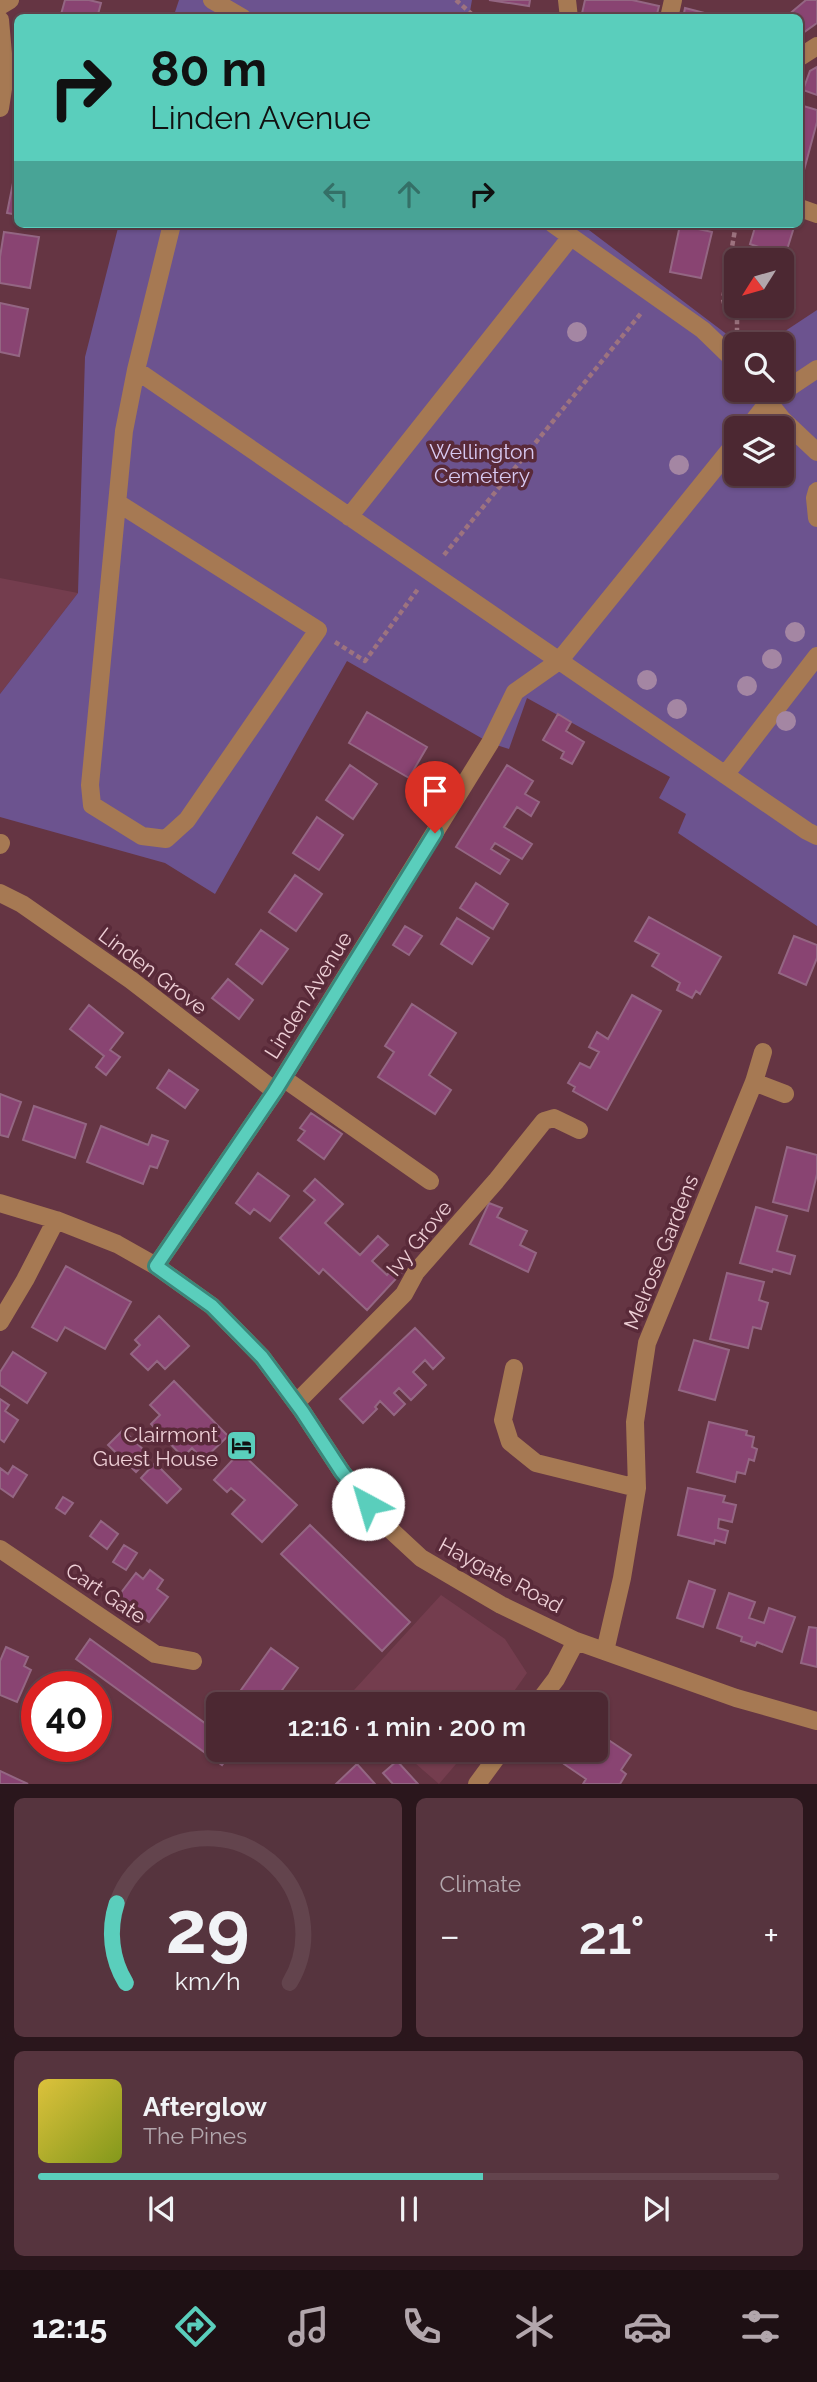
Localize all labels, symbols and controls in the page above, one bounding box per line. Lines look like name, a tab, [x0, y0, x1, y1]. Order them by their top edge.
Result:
text: 80 m	[150, 40, 267, 97]
icon: right	[35, 42, 126, 133]
text: Linden Avenue	[150, 99, 371, 136]
icon: left	[317, 175, 355, 213]
icon: ahead	[390, 175, 428, 213]
icon: right	[463, 175, 501, 213]
north arrow	[724, 248, 794, 318]
map controls	[724, 248, 794, 486]
button: search	[724, 332, 794, 402]
button: layers	[724, 416, 794, 486]
park label: Wellington Cemetery	[429, 439, 535, 488]
pin	[405, 761, 465, 833]
icon: arrive	[416, 772, 454, 810]
street label: Linden Grove	[94, 922, 212, 1020]
street label: Linden Avenue	[259, 927, 357, 1063]
street label: Melrose Gardens	[619, 1171, 703, 1333]
street label: Ivy Grove	[381, 1195, 457, 1281]
place label: Clairmont Guest House	[93, 1422, 218, 1471]
hotel icon: Clairmont Guest House	[224, 1429, 258, 1463]
position arrow	[331, 1467, 405, 1541]
street label: Haygate Road	[435, 1532, 567, 1618]
street label: Cart Gate	[61, 1557, 151, 1629]
speed limit sign: 40	[21, 1671, 112, 1762]
text: 12:16 · 1 min · 200 m	[288, 1712, 526, 1742]
text: Climate	[440, 1870, 521, 1897]
text: 29	[166, 1886, 250, 1971]
text: 21°	[578, 1905, 645, 1966]
text: −	[440, 1913, 460, 1958]
text: +	[763, 1913, 779, 1958]
text: km/h	[175, 1966, 241, 1996]
text: Afterglow	[143, 2092, 267, 2122]
text: The Pines	[143, 2122, 247, 2149]
icon: previous	[143, 2190, 181, 2228]
icon: pause	[390, 2190, 428, 2228]
icon: next	[637, 2190, 675, 2228]
icon: directions	[171, 2302, 220, 2351]
icon: music	[284, 2302, 333, 2351]
icon: phone	[397, 2302, 446, 2351]
icon: climate	[510, 2302, 559, 2351]
icon: car	[623, 2302, 672, 2351]
icon: filters	[736, 2302, 785, 2351]
text: 12:15	[32, 2308, 107, 2345]

